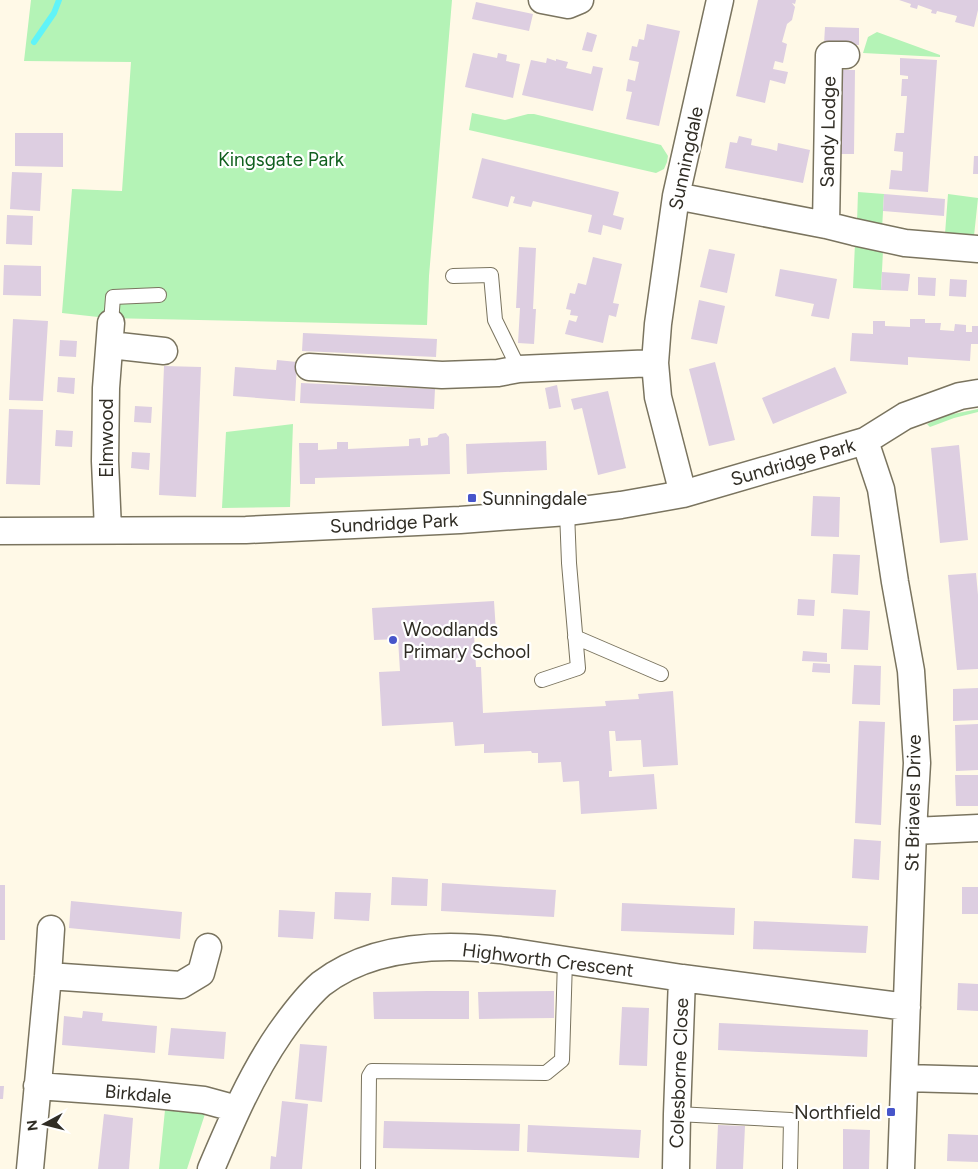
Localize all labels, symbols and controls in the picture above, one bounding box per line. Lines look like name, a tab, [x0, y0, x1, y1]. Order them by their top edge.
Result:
street label: Sandy Lodge	[816, 76, 840, 188]
street label: Sunningdale	[664, 104, 708, 212]
park label: Kingsgate Park	[218, 148, 345, 171]
street label: Elmwood	[95, 398, 118, 478]
street label: Sundridge Park	[728, 433, 859, 491]
place label: Sunningdale	[482, 487, 587, 510]
marker: Sunningdale	[466, 492, 478, 504]
street label: Sundridge Park	[329, 508, 459, 538]
place label: Woodlands Primary School	[403, 618, 531, 663]
marker: Woodlands Primary School	[387, 634, 399, 646]
street label: St Briavels Drive	[900, 734, 926, 872]
street label: Highworth Crescent	[461, 938, 635, 982]
street label: Colesborne Close	[665, 997, 693, 1149]
street label: Birkdale	[104, 1080, 172, 1108]
north arrow	[20, 1099, 70, 1149]
place label: Northfield	[794, 1101, 881, 1124]
marker: Northfield	[885, 1106, 897, 1118]
text: N	[23, 1119, 42, 1132]

